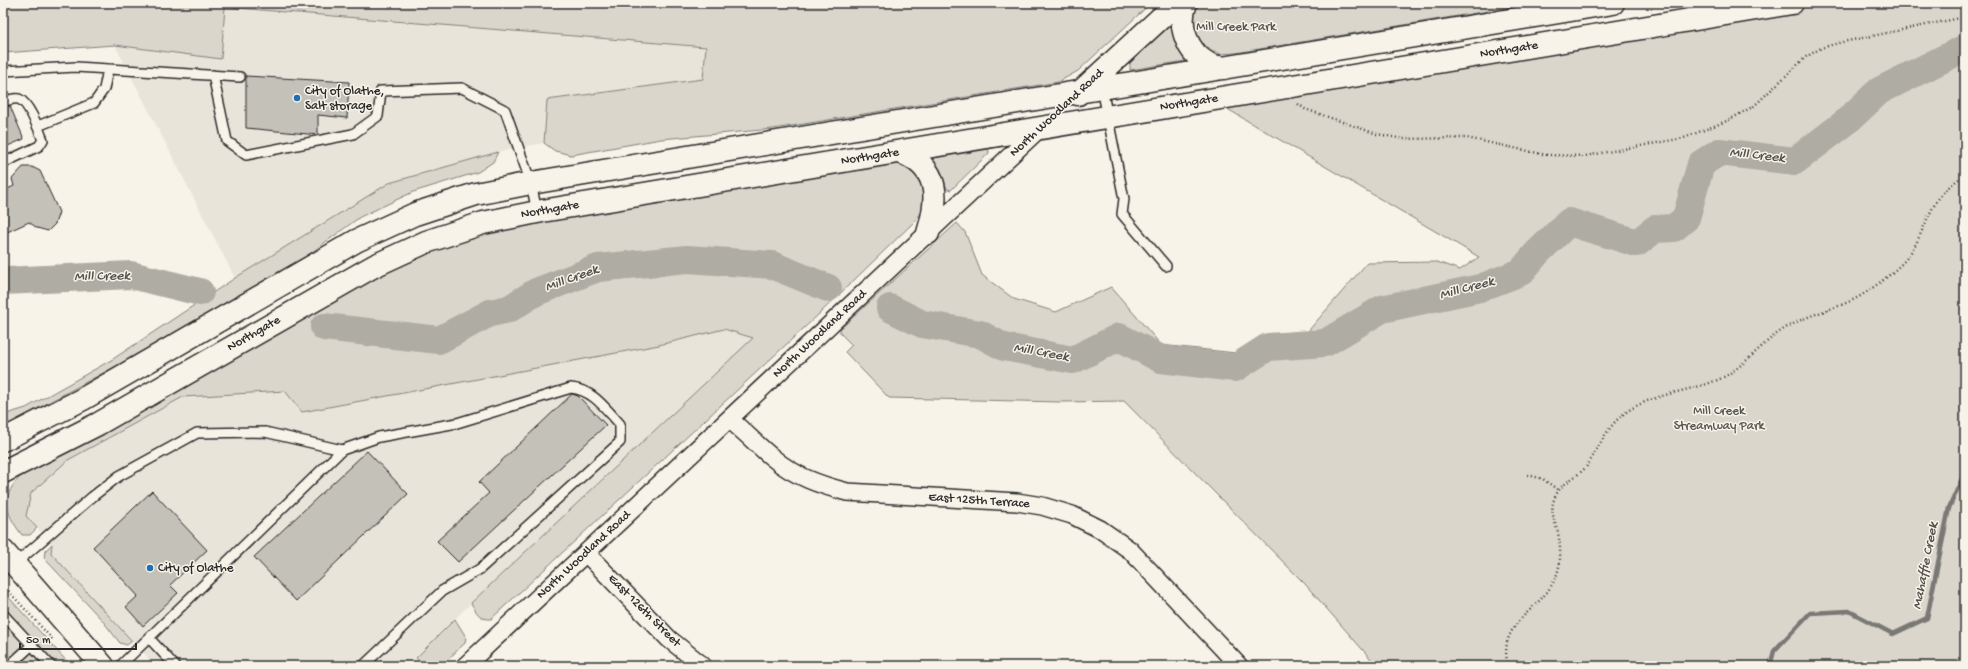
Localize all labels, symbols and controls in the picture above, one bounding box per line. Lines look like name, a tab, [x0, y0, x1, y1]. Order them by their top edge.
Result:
park label: Mill Creek Park	[1196, 20, 1277, 35]
street label: Northgate	[1479, 38, 1539, 62]
street label: North Woodland Road	[1007, 65, 1108, 160]
place label: City of Olathe, Salt storage	[305, 84, 384, 114]
street label: Northgate	[1159, 91, 1219, 115]
marker: City of Olathe, Salt storage	[292, 93, 302, 103]
street label: Northgate	[840, 145, 900, 169]
water label: Mill Creek	[1729, 145, 1787, 168]
street label: Northgate	[520, 197, 581, 222]
water label: Mill Creek	[543, 261, 603, 296]
water label: Mill Creek	[74, 268, 132, 286]
water label: Mill Creek	[1438, 273, 1498, 304]
street label: North Woodland Road	[770, 286, 871, 381]
street label: Northgate	[225, 313, 283, 355]
water label: Mill Creek	[1012, 340, 1072, 366]
park label: Mill Creek Streamway Park	[1674, 404, 1766, 434]
street label: East 125th Terrace	[928, 490, 1030, 512]
street label: North Woodland Road	[534, 507, 635, 602]
water label: Mahaffie Creek	[1909, 519, 1943, 611]
place label: City of Olathe	[158, 561, 234, 576]
marker: City of Olathe	[145, 563, 155, 573]
street label: East 126th Street	[604, 571, 685, 652]
scale bar	[20, 625, 136, 651]
text: 50 m	[26, 634, 51, 648]

